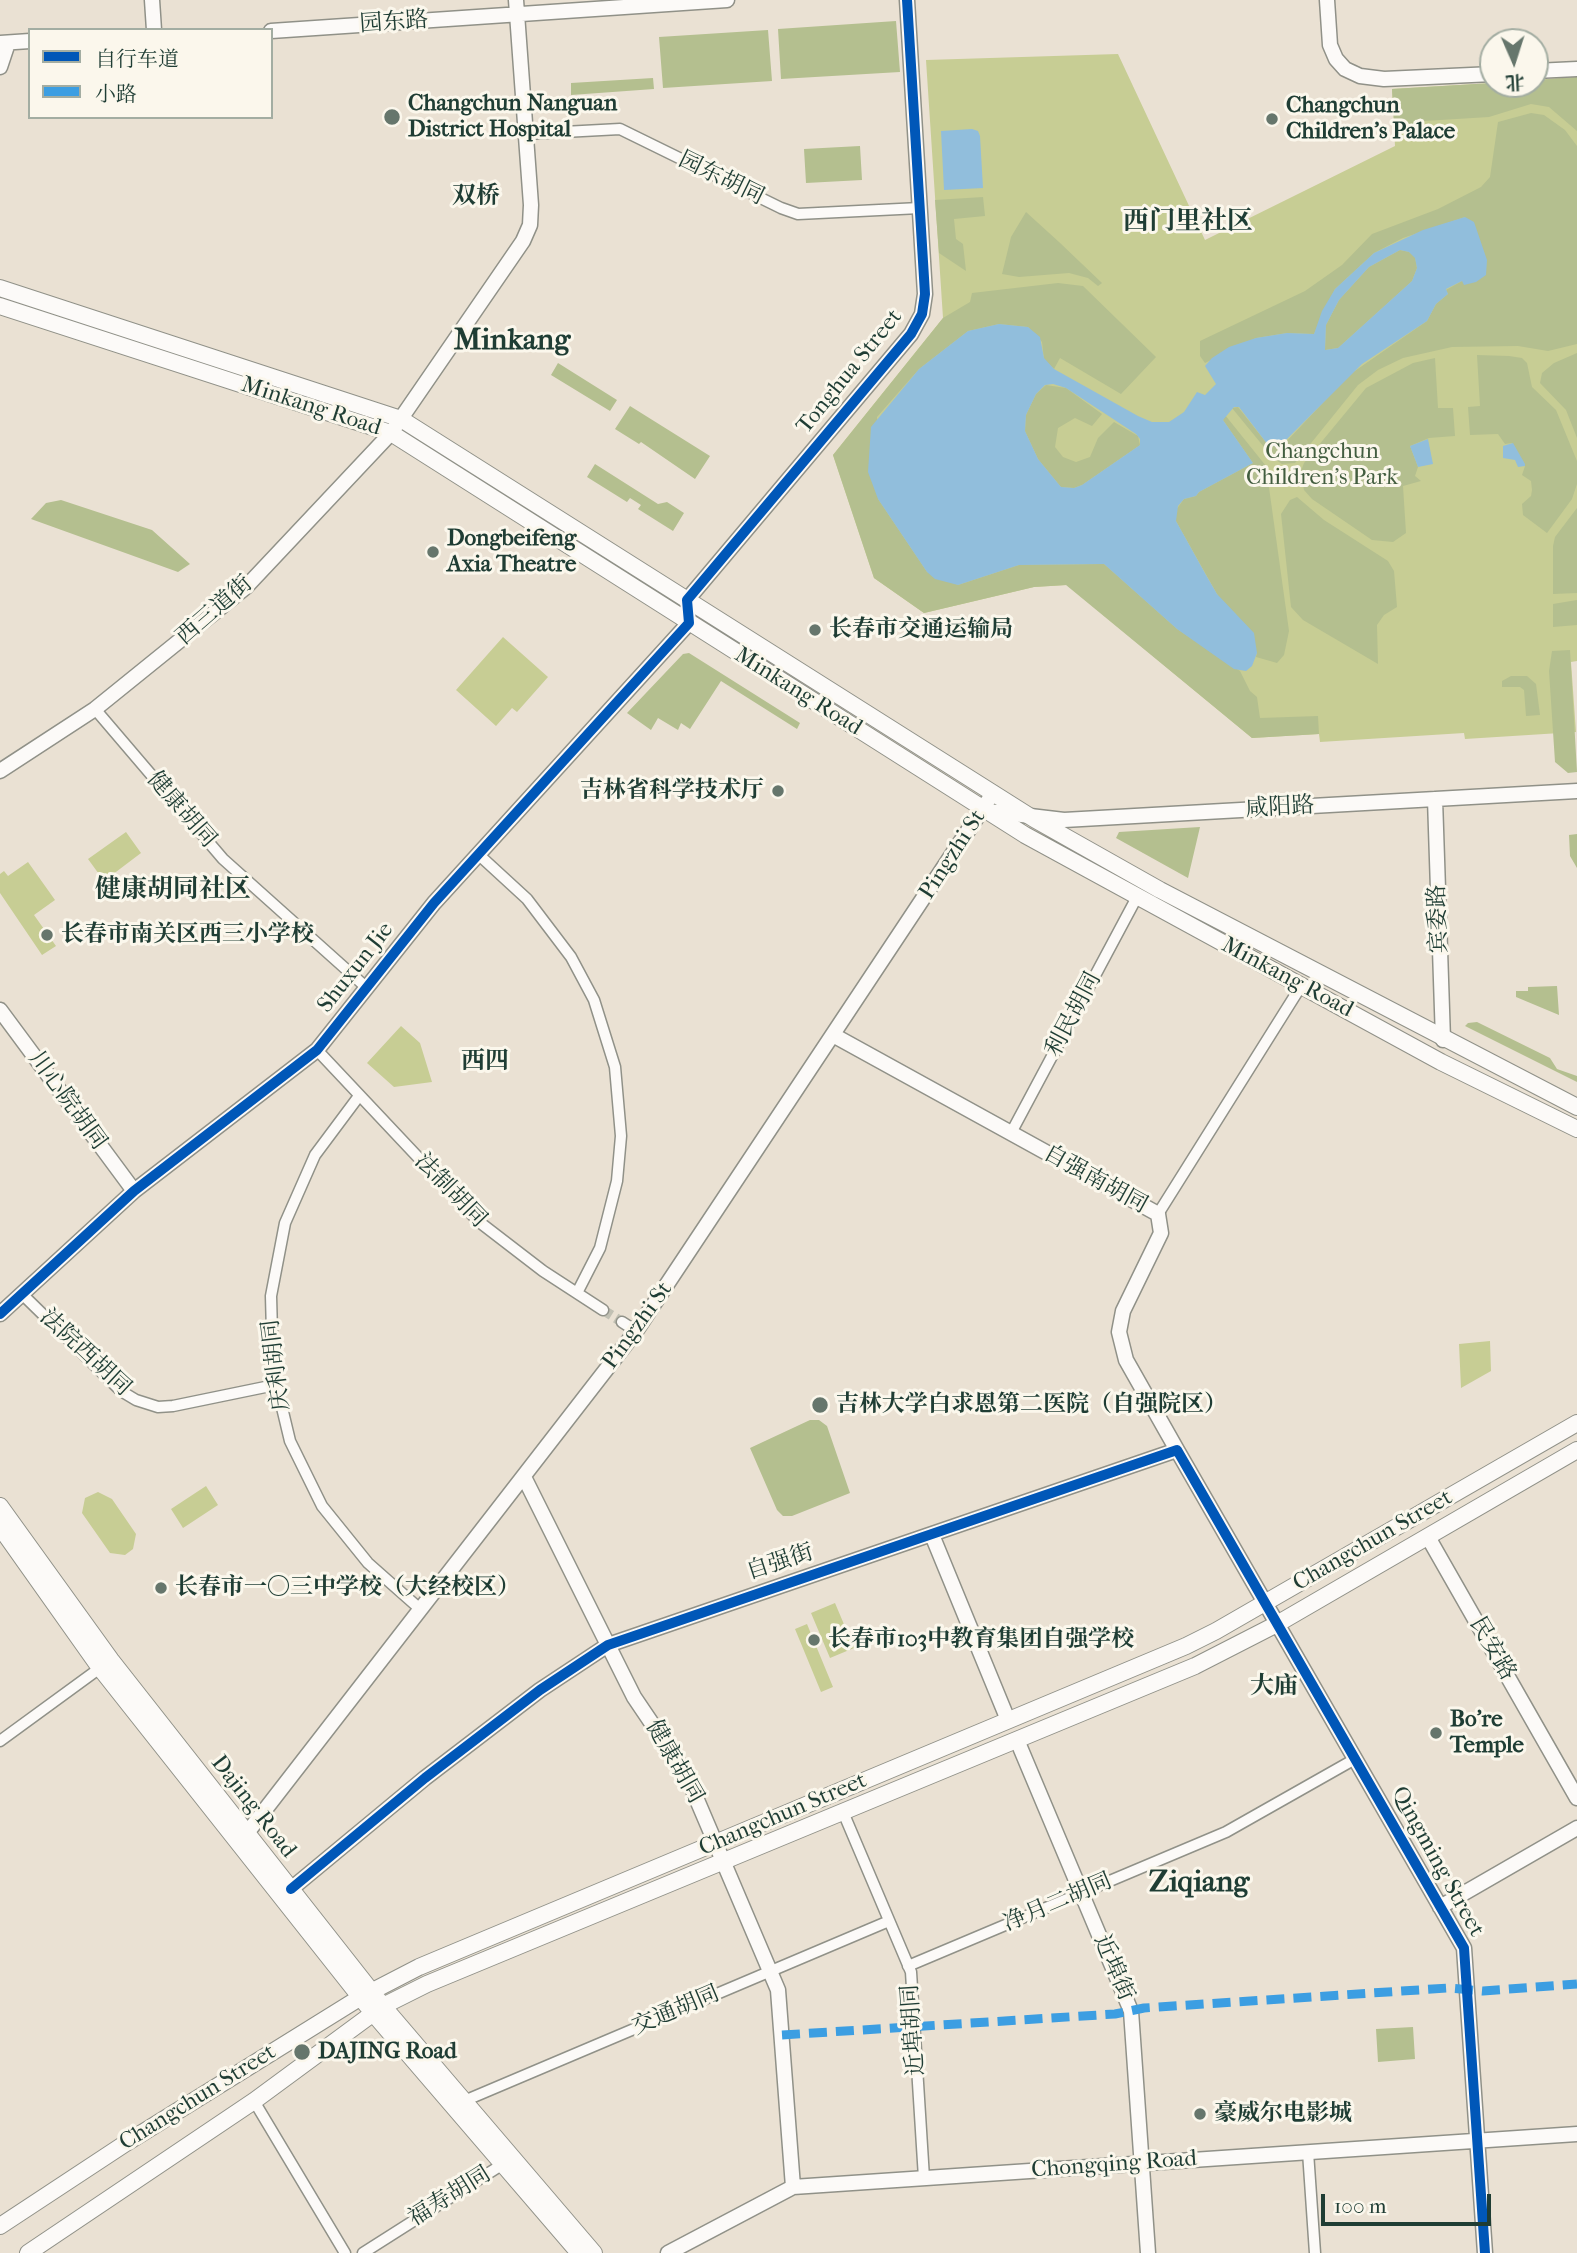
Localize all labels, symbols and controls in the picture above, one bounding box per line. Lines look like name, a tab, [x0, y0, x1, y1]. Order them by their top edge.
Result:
street label: 园东路	[359, 7, 429, 39]
legend	[28, 28, 273, 119]
north arrow	[1479, 28, 1549, 98]
text: 自行车道	[95, 47, 179, 71]
text: 北	[1505, 70, 1525, 93]
text: 小路	[95, 82, 137, 106]
place label: Changchun Nanguan District Hospital	[408, 90, 617, 144]
place label: Changchun Children's Palace	[1286, 92, 1455, 146]
marker: Changchun Nanguan District Hospital	[382, 107, 402, 127]
marker: Changchun Children's Palace	[1264, 111, 1280, 127]
street label: 园东胡同	[674, 146, 768, 212]
district label: 双桥	[452, 183, 500, 211]
district label: 西门里社区	[1123, 207, 1253, 239]
street label: Tonghua Street	[791, 304, 909, 440]
district label: Minkang	[454, 324, 570, 360]
street label: Minkang Road	[238, 371, 384, 443]
park label: Changchun Children's Park	[1246, 438, 1398, 492]
place label: Dongbeifeng Axia Theatre	[447, 525, 576, 579]
marker: Dongbeifeng Axia Theatre	[425, 544, 441, 560]
street label: 西三道街	[171, 570, 259, 652]
place label: 长春市交通运输局	[829, 616, 1013, 644]
marker: 长春市交通运输局	[807, 622, 823, 638]
street label: Minkang Road	[729, 642, 867, 742]
street label: 健康胡同	[140, 766, 222, 854]
place label: 吉林省科学技术厅	[580, 777, 764, 805]
marker: 吉林省科学技术厅	[770, 783, 786, 799]
street label: 咸阳路	[1245, 792, 1315, 824]
street label: Pingzhi St	[914, 805, 992, 905]
district label: 健康胡同社区	[95, 875, 251, 907]
street label: 宾委路	[1424, 884, 1454, 954]
street label: Shuxun Jie	[312, 917, 400, 1019]
place label: 长春市南关区西三小学校	[61, 921, 314, 949]
marker: 长春市南关区西三小学校	[39, 927, 55, 943]
street label: Minkang Road	[1216, 932, 1358, 1024]
street label: 利民胡同	[1040, 968, 1108, 1062]
street label: 川心院胡同	[22, 1046, 112, 1156]
district label: 西四	[461, 1048, 509, 1076]
street label: 自强南胡同	[1038, 1140, 1152, 1220]
street label: 法制胡同	[408, 1148, 492, 1234]
street label: Pingzhi St	[597, 1277, 679, 1375]
street label: 法院西胡同	[34, 1304, 136, 1402]
street label: 庆利胡同	[258, 1318, 296, 1412]
place label: 吉林大学白求恩第二医院（自强院区）	[836, 1391, 1227, 1419]
marker: 吉林大学白求恩第二医院（自强院区）	[810, 1395, 830, 1415]
street label: Changchun Street	[1288, 1484, 1458, 1598]
street label: 自强街	[743, 1539, 817, 1587]
place label: 长春市一〇三中学校（大经校区）	[175, 1574, 520, 1602]
marker: 长春市一〇三中学校（大经校区）	[153, 1580, 169, 1596]
street label: 民安路	[1463, 1612, 1521, 1686]
place label: 长春市103中教育集团自强学校	[828, 1626, 1134, 1654]
marker: 长春市103中教育集团自强学校	[806, 1632, 822, 1648]
district label: 大庙	[1250, 1673, 1298, 1701]
place label: Bo're Temple	[1450, 1706, 1524, 1760]
street label: 健康胡同	[639, 1715, 709, 1809]
marker: Bo're Temple	[1428, 1725, 1444, 1741]
street label: Dajing Road	[204, 1750, 302, 1864]
street label: Changchun Street	[695, 1767, 871, 1863]
street label: Qingming Street	[1384, 1782, 1490, 1942]
district label: Ziqiang	[1149, 1866, 1249, 1902]
street label: 净月二胡同	[1000, 1868, 1116, 1938]
street label: 近埠街	[1087, 1931, 1139, 2005]
street label: 交通胡同	[628, 1980, 724, 2042]
street label: 近埠胡同	[897, 1983, 931, 2077]
place label: DAJING Road	[318, 2038, 457, 2066]
street label: Changchun Street	[115, 2039, 281, 2157]
marker: DAJING Road	[292, 2042, 312, 2062]
place label: 豪威尔电影城	[1214, 2100, 1352, 2128]
marker: 豪威尔电影城	[1192, 2106, 1208, 2122]
street label: Chongqing Road	[1030, 2145, 1198, 2185]
street label: 福寿胡同	[404, 2161, 496, 2233]
scale bar	[1325, 2180, 1495, 2224]
text: 100 m	[1334, 2194, 1387, 2218]

